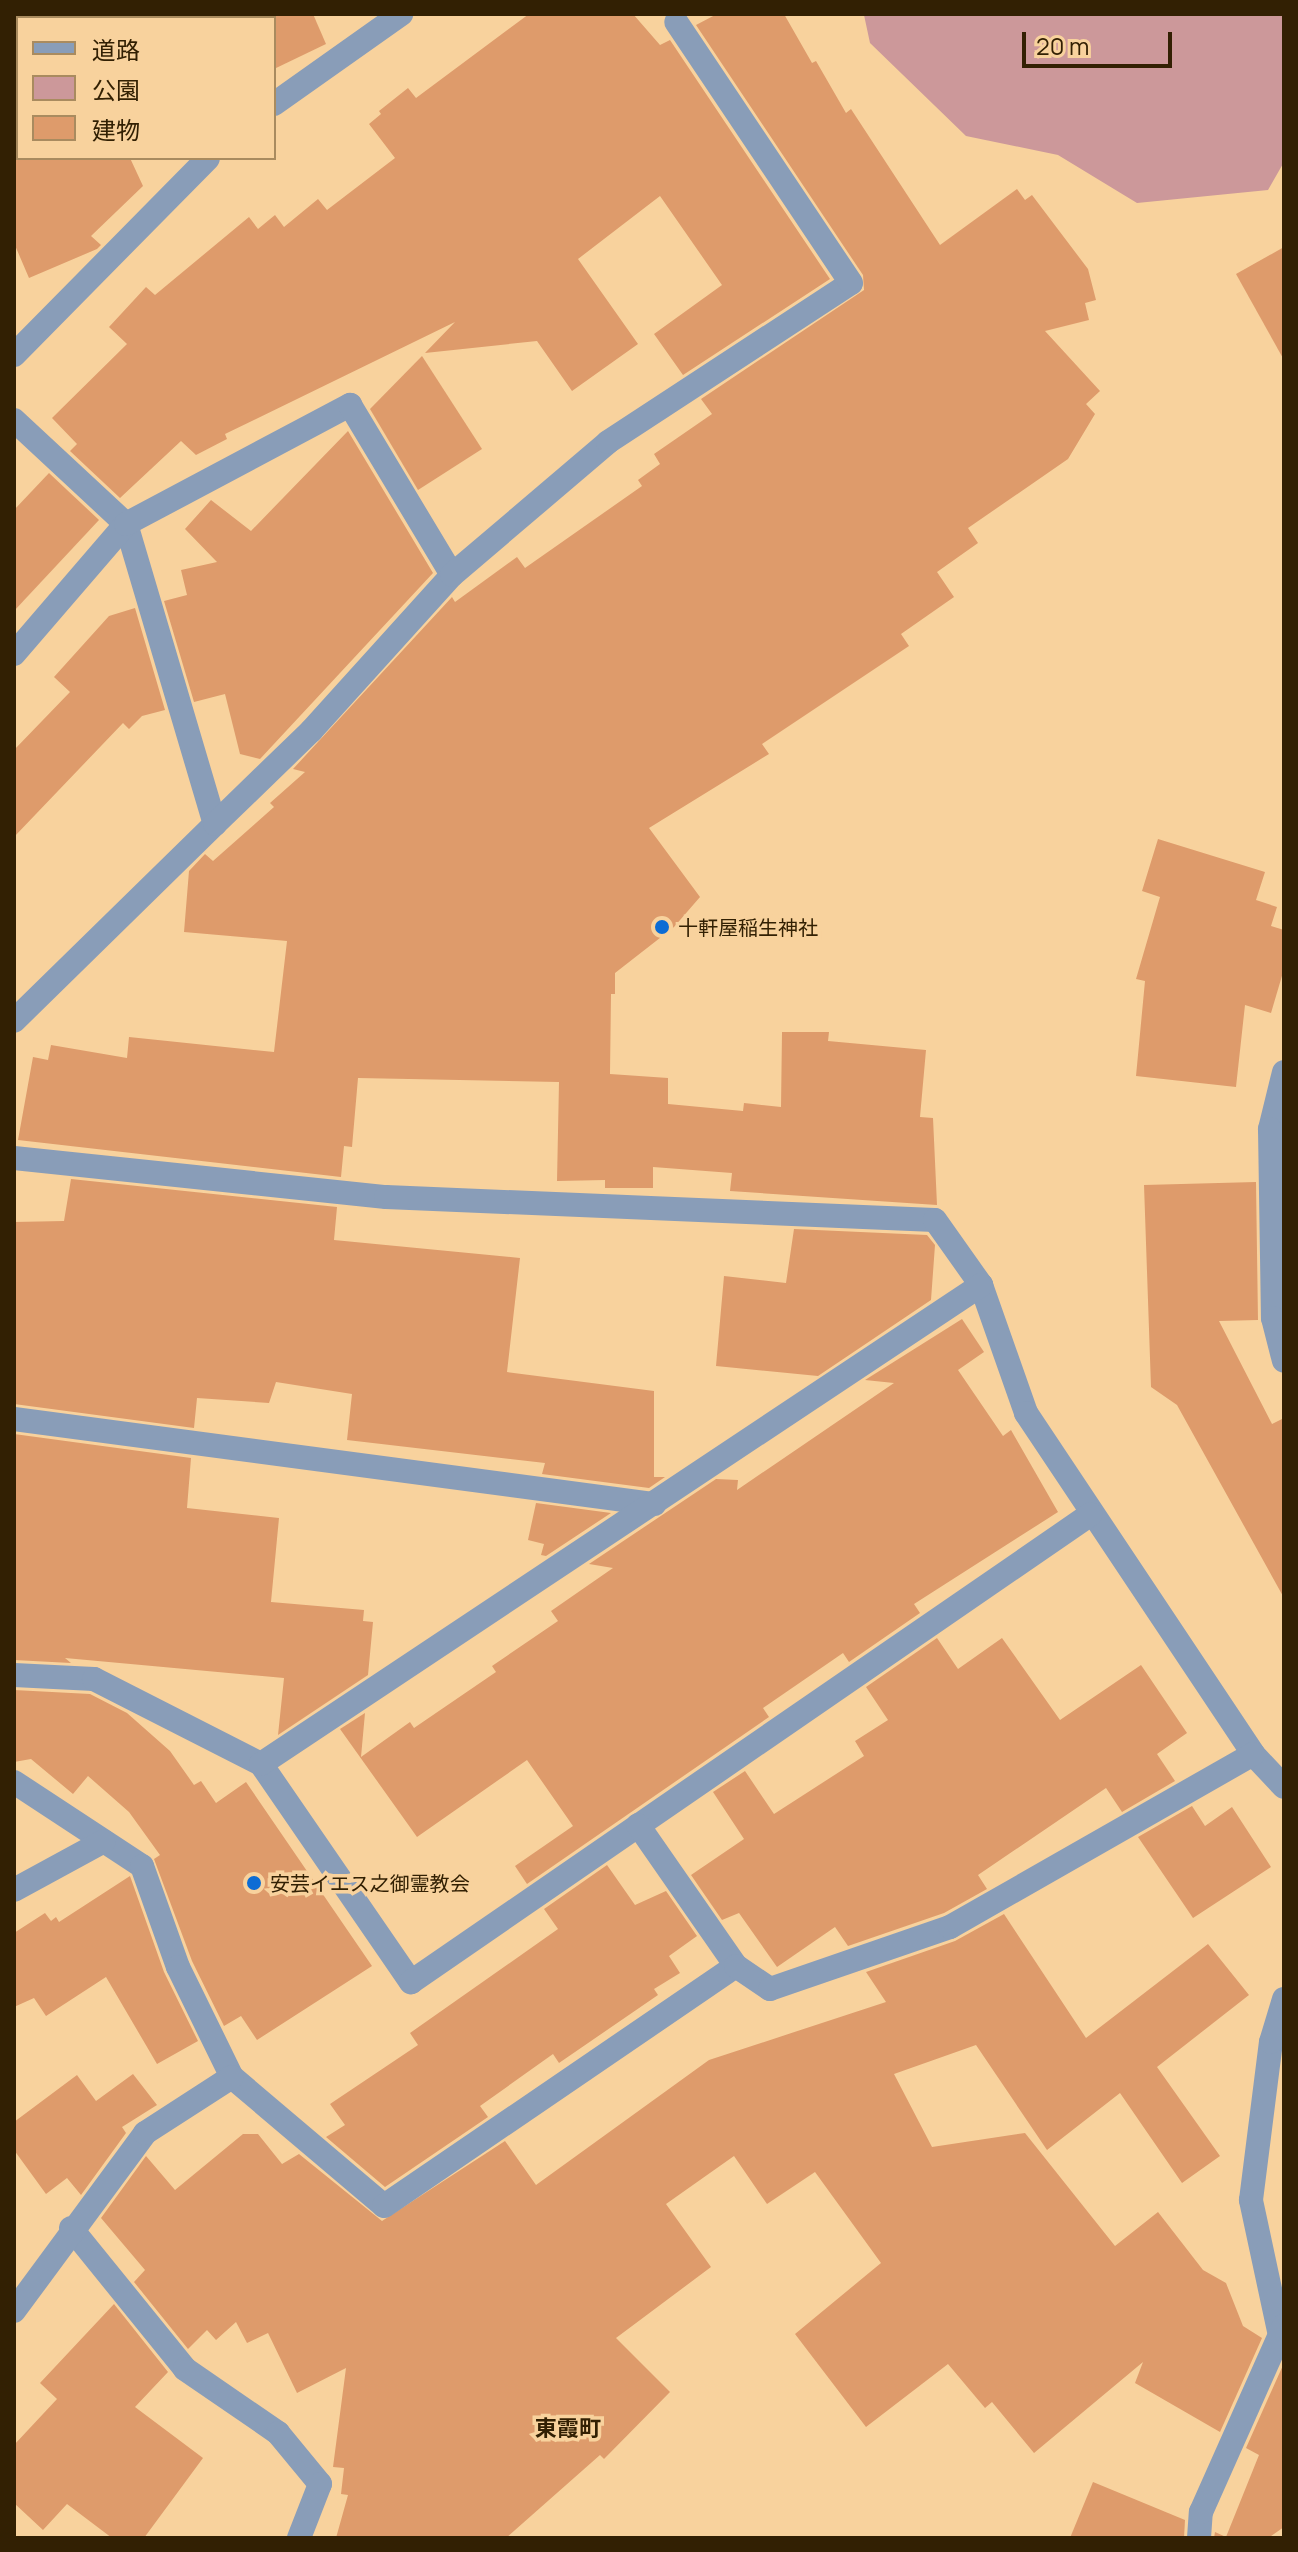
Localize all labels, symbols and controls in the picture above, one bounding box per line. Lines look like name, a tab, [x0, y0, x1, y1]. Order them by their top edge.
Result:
legend	[16, 16, 276, 160]
scale bar	[1026, 16, 1176, 66]
text: 20 m	[1036, 29, 1089, 62]
text: 道路	[92, 33, 140, 66]
text: 公園	[92, 73, 140, 106]
text: 建物	[92, 113, 140, 146]
place label: 十軒屋稲生神社	[678, 915, 818, 939]
marker: 十軒屋稲生神社	[653, 918, 671, 936]
place label: 安芸イエス之御霊教会	[270, 1871, 470, 1895]
marker: 安芸イエス之御霊教会	[245, 1874, 263, 1892]
district label: 東霞町	[535, 2416, 601, 2442]

